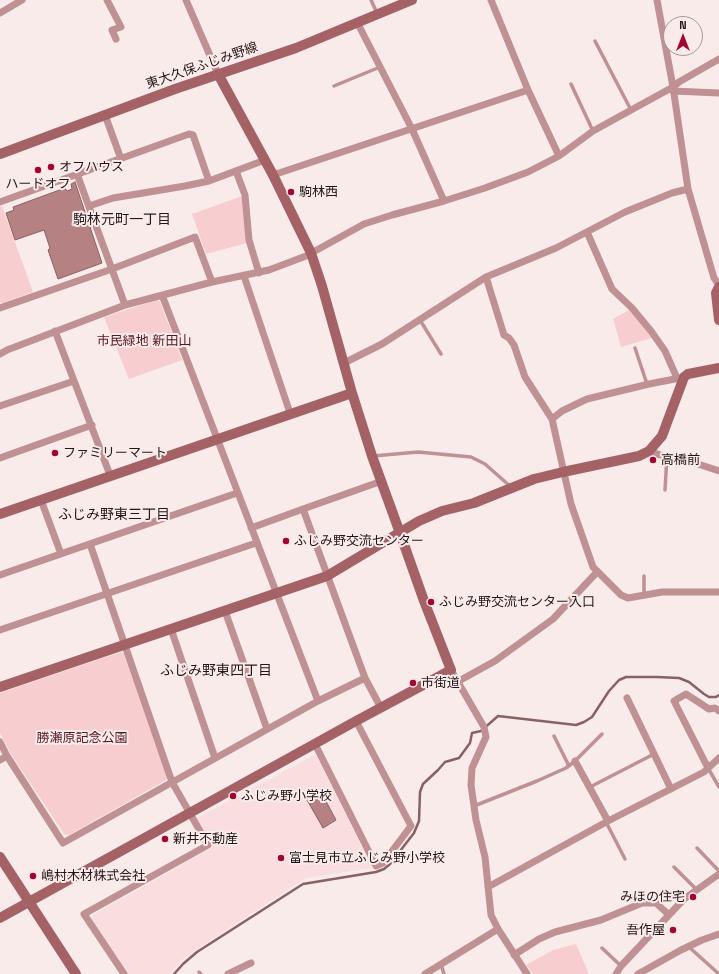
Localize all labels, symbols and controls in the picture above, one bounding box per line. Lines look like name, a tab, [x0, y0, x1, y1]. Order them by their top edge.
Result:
north arrow	[663, 16, 703, 56]
text: N	[679, 18, 687, 32]
street label: 東大久保ふじみ野線	[144, 40, 260, 92]
place label: オフハウス	[59, 159, 124, 175]
marker: オフハウス	[46, 162, 56, 172]
marker: ハードオフ	[33, 165, 43, 175]
place label: ハードオフ	[6, 176, 70, 192]
place label: 駒林西	[299, 184, 338, 200]
marker: 駒林西	[286, 187, 296, 197]
district label: 駒林元町一丁目	[73, 212, 171, 228]
park label: 市民緑地 新田山	[97, 333, 191, 349]
place label: ファミリーマート	[63, 445, 167, 461]
marker: ファミリーマート	[50, 448, 60, 458]
place label: 高橋前	[661, 452, 700, 468]
marker: 高橋前	[648, 455, 658, 465]
district label: ふじみ野東三丁目	[58, 507, 170, 523]
place label: ふじみ野交流センター	[294, 533, 424, 549]
marker: ふじみ野交流センター	[281, 536, 291, 546]
place label: ふじみ野交流センター入口	[439, 594, 595, 610]
marker: ふじみ野交流センター入口	[426, 597, 436, 607]
district label: ふじみ野東四丁目	[160, 663, 272, 679]
place label: 市街道	[421, 675, 460, 691]
marker: 市街道	[408, 678, 418, 688]
park label: 勝瀬原記念公園	[37, 730, 127, 746]
place label: ふじみ野小学校	[241, 788, 332, 804]
marker: ふじみ野小学校	[228, 791, 238, 801]
place label: 新井不動産	[173, 831, 238, 847]
marker: 新井不動産	[160, 834, 170, 844]
place label: 富士見市立ふじみ野小学校	[289, 850, 445, 866]
marker: 富士見市立ふじみ野小学校	[276, 853, 286, 863]
place label: 嶋村木材株式会社	[41, 868, 145, 884]
marker: 嶋村木材株式会社	[28, 871, 38, 881]
place label: みほの住宅	[620, 889, 685, 905]
marker: みほの住宅	[688, 892, 698, 902]
place label: 吾作屋	[626, 922, 665, 938]
marker: 吾作屋	[668, 925, 678, 935]

